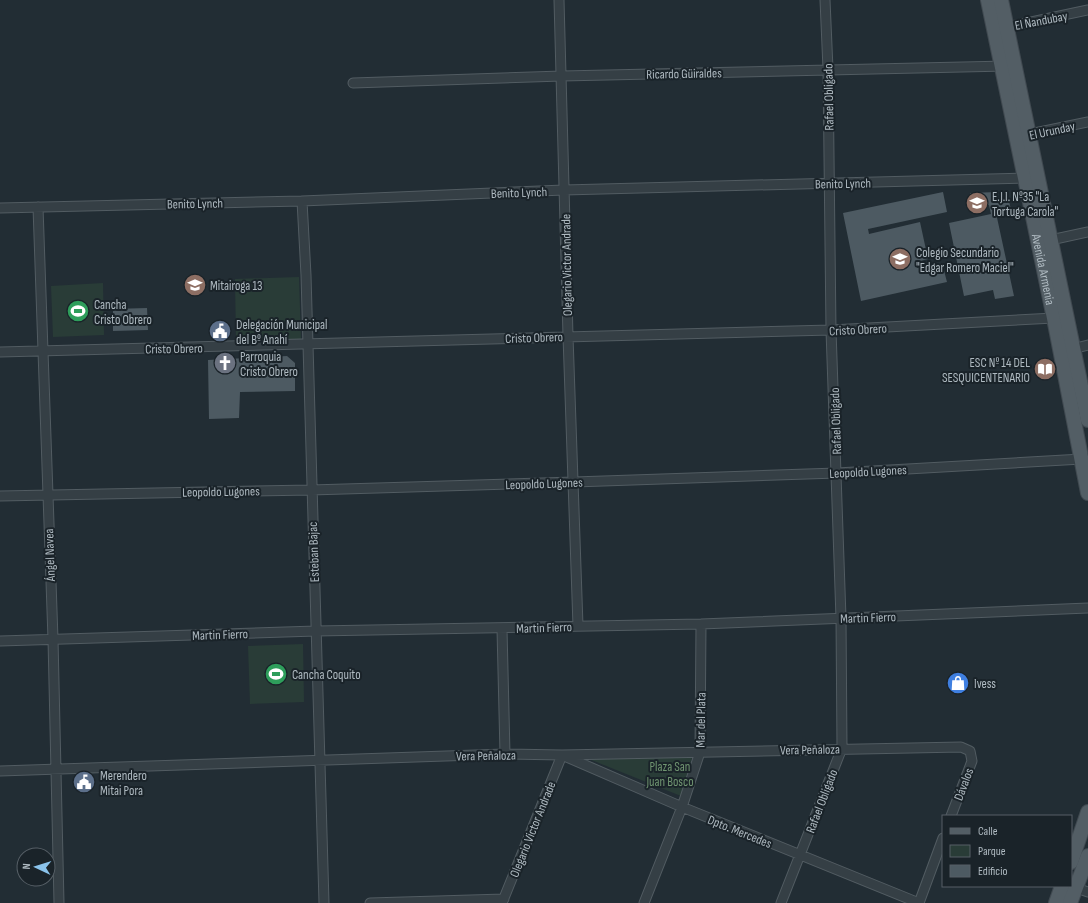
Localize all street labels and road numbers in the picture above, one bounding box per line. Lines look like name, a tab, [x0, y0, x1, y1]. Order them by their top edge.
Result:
street label: El Ñandubay	[1014, 8, 1069, 34]
street label: Rafael Obligado	[820, 63, 838, 131]
street label: Ricardo Güiraldes	[646, 65, 722, 83]
street label: El Urunday	[1028, 118, 1077, 144]
street label: Benito Lynch	[815, 176, 871, 192]
street label: Benito Lynch	[491, 184, 547, 202]
street label: Benito Lynch	[167, 196, 223, 212]
street label: Olegario Victor Andrade	[558, 214, 576, 316]
street label: Avenida Armenia	[1028, 231, 1058, 306]
street label: Cristo Obrero	[829, 320, 887, 340]
street label: Cristo Obrero	[505, 329, 563, 347]
street label: Cristo Obrero	[145, 340, 203, 358]
street label: Rafael Obligado	[827, 387, 845, 455]
street label: Leopoldo Lugones	[829, 462, 908, 482]
street label: Leopoldo Lugones	[505, 475, 583, 493]
street label: Leopoldo Lugones	[182, 483, 260, 501]
street label: Esteban Bajac	[305, 521, 323, 582]
street label: Ángel Navea	[41, 528, 59, 583]
street label: Martin Fierro	[840, 609, 896, 627]
street label: Martin Fierro	[516, 619, 572, 637]
street label: Martin Fierro	[192, 626, 248, 644]
street label: Mar del Plata	[693, 692, 709, 748]
street label: Vera Peñaloza	[780, 741, 840, 759]
street label: Vera Peñaloza	[456, 747, 516, 765]
street label: Dávalos	[950, 766, 978, 803]
street label: Rafael Obligado	[802, 767, 841, 835]
street label: Olegario Victor Andrade	[506, 779, 559, 880]
street label: Dpto. Mercedes	[705, 812, 774, 852]

